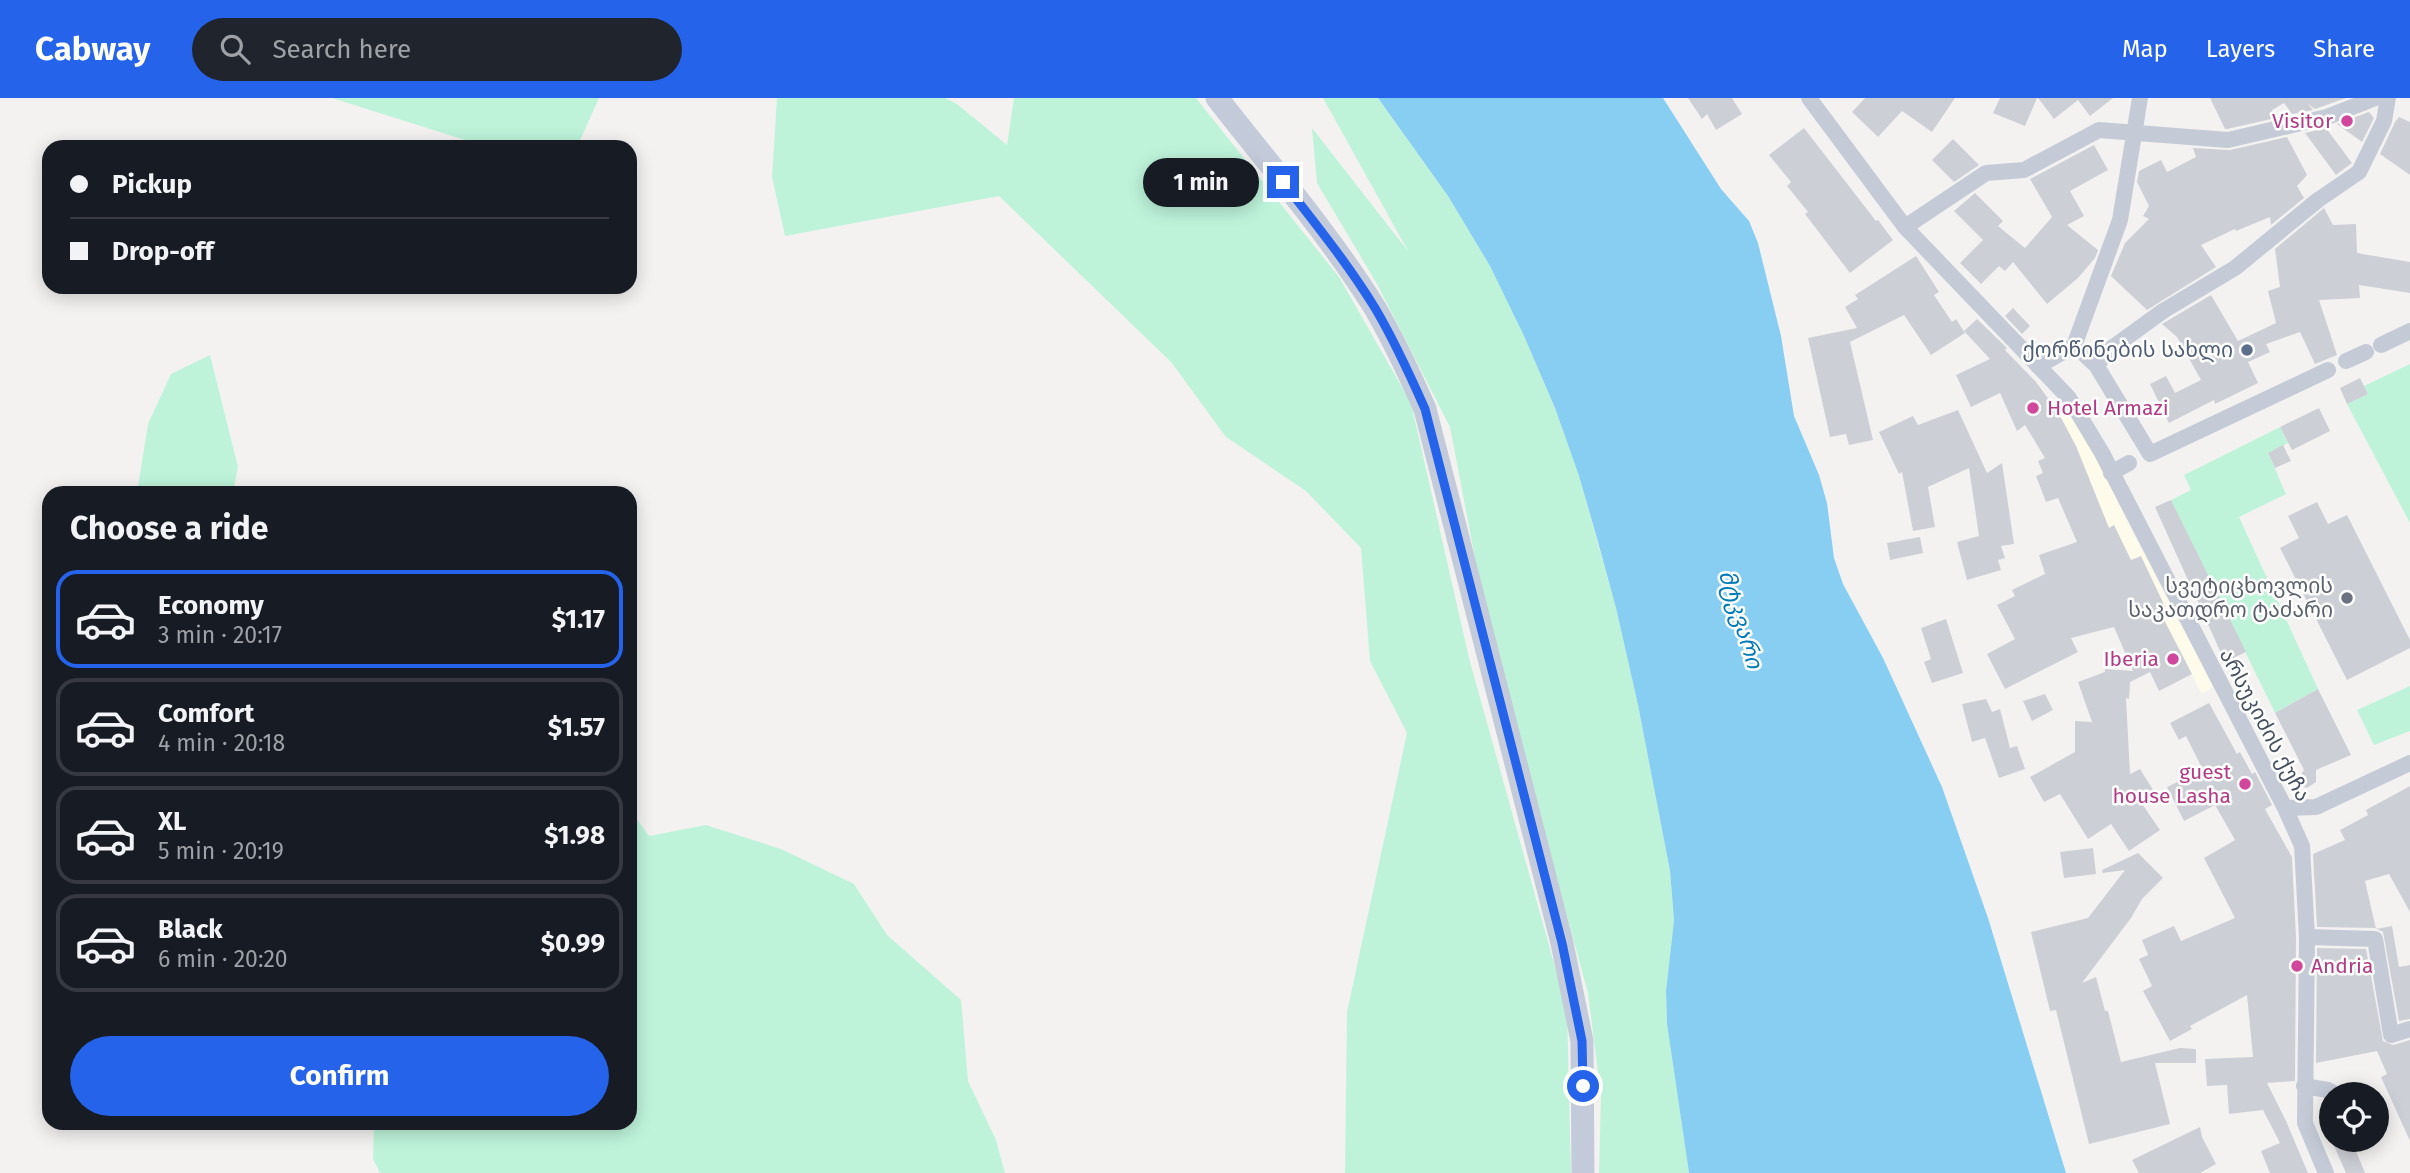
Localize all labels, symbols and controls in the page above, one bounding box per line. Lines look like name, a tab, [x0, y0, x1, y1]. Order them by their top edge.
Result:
search box	[192, 18, 682, 81]
text: Cabway	[35, 29, 150, 69]
icon: search	[216, 30, 254, 68]
text: Search here	[272, 34, 411, 65]
text: Map	[2122, 35, 2168, 63]
text: Layers	[2206, 35, 2275, 63]
text: Share	[2313, 35, 2375, 63]
place label: Visitor	[2272, 108, 2333, 134]
marker: Visitor	[2339, 113, 2355, 129]
callout: 1 min	[1143, 158, 1258, 206]
route end	[1267, 166, 1299, 198]
text: 1 min	[1173, 168, 1229, 196]
text: Pickup	[112, 169, 192, 200]
text: Drop-off	[112, 236, 214, 267]
place label: ქორწინების სახლი	[2022, 337, 2233, 363]
marker: ქორწინების სახლი	[2239, 342, 2255, 358]
place label: Hotel Armazi	[2047, 395, 2169, 421]
marker: Hotel Armazi	[2025, 400, 2041, 416]
text: Choose a ride	[70, 509, 268, 547]
water label: მტკვარი	[1713, 566, 1769, 672]
place label: სვეტიცხოვლის საკათდრო ტაძარი	[2128, 573, 2333, 623]
icon: car	[74, 588, 137, 651]
text: Economy	[158, 590, 264, 621]
marker: სვეტიცხოვლის საკათდრო ტაძარი	[2339, 590, 2355, 606]
text: $1.17	[552, 604, 605, 635]
text: 3 min · 20:17	[158, 621, 282, 649]
street label: არსუკიძის ქუჩა	[2214, 644, 2316, 806]
place label: Iberia	[2103, 646, 2159, 672]
marker: Iberia	[2165, 651, 2181, 667]
icon: car	[74, 696, 137, 759]
text: Comfort	[158, 698, 254, 729]
text: $1.57	[548, 712, 605, 743]
text: 4 min · 20:18	[158, 729, 285, 757]
place label: guest house Lasha	[2112, 759, 2231, 809]
marker: guest house Lasha	[2237, 776, 2253, 792]
icon: car	[74, 804, 137, 867]
text: XL	[158, 806, 186, 837]
text: $1.98	[544, 820, 605, 851]
text: 5 min · 20:19	[158, 837, 284, 865]
icon: car	[74, 912, 137, 975]
text: Black	[158, 914, 223, 945]
text: $0.99	[541, 928, 605, 959]
text: 6 min · 20:20	[158, 945, 288, 973]
place label: Andria	[2311, 953, 2373, 979]
marker: Andria	[2289, 958, 2305, 974]
button: Confirm	[70, 1036, 609, 1116]
route start	[1567, 1070, 1599, 1102]
map controls	[2319, 1082, 2389, 1152]
button: locate	[2319, 1082, 2389, 1152]

